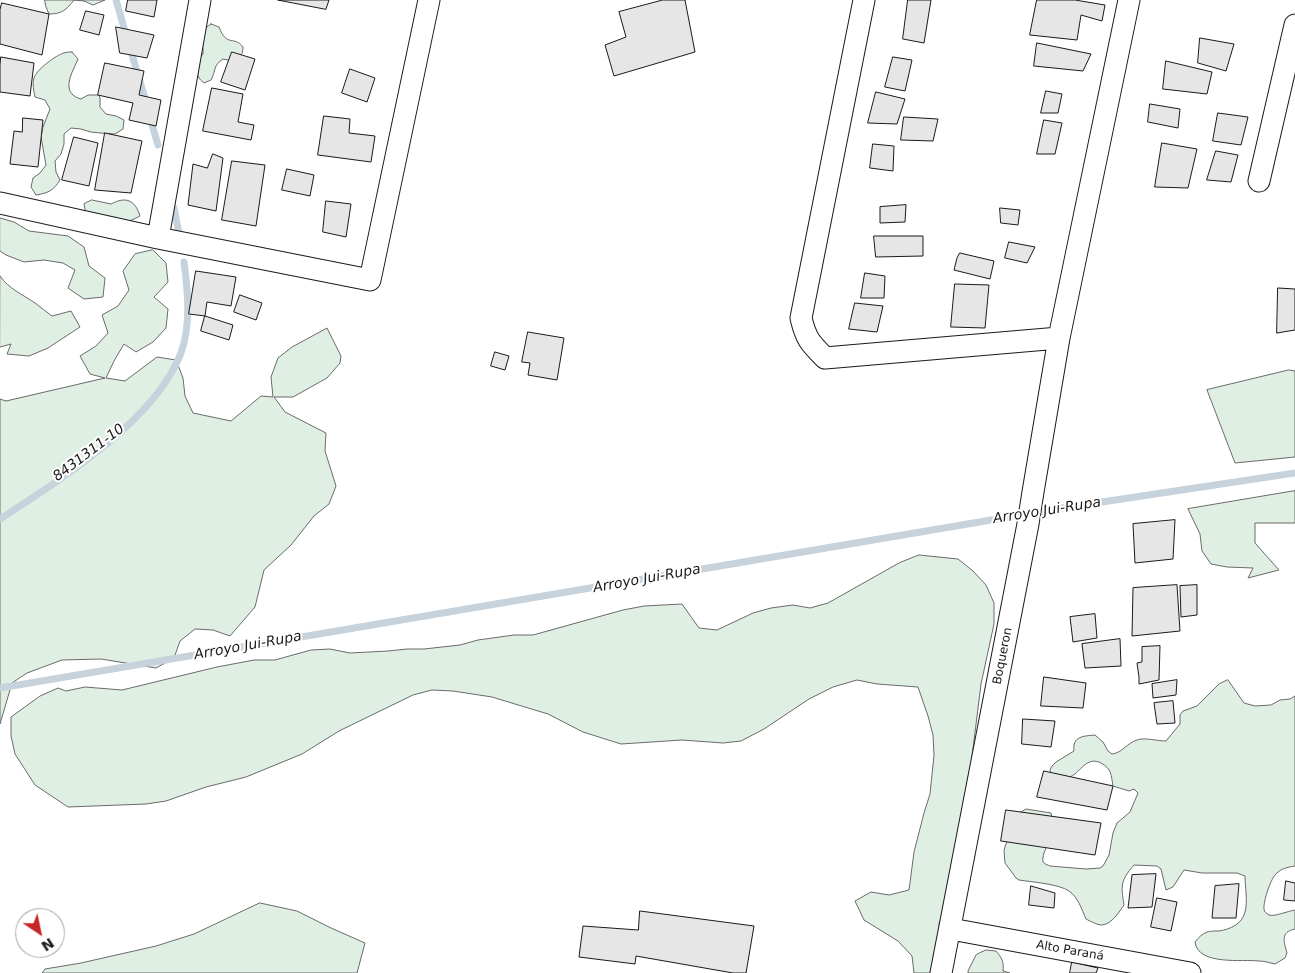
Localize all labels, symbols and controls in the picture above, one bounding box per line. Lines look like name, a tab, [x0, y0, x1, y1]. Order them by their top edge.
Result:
water label: 8431311-10	[50, 421, 128, 485]
water label: Arroyo Jui-Rupa	[992, 494, 1102, 528]
water label: Arroyo Jui-Rupa	[592, 561, 702, 597]
street label: Boqueron	[990, 626, 1016, 686]
water label: Arroyo Jui-Rupa	[193, 628, 303, 664]
north arrow	[15, 908, 65, 958]
text: N	[38, 935, 57, 955]
street label: Alto Paraná	[1035, 938, 1105, 964]

